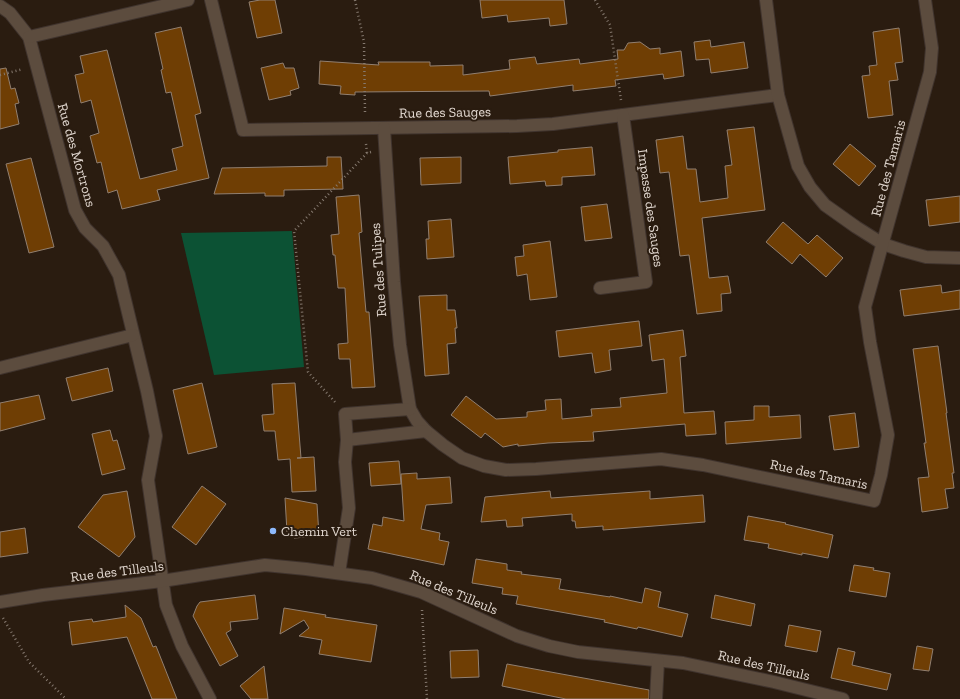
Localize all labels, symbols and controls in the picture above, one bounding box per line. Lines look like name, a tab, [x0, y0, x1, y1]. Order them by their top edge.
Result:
street label: Rue des Mortrons	[54, 101, 99, 209]
street label: Rue des Sauges	[399, 103, 491, 122]
street label: Rue des Tamaris	[867, 118, 910, 218]
street label: Impasse des Sauges	[634, 148, 667, 268]
street label: Rue des Tulipes	[367, 222, 390, 318]
street label: Rue des Tamaris	[769, 456, 869, 493]
place label: Chemin Vert	[281, 523, 358, 540]
marker: Chemin Vert	[268, 526, 278, 536]
street label: Rue des Tilleuls	[69, 557, 165, 586]
street label: Rue des Tilleuls	[407, 566, 500, 619]
street label: Rue des Tilleuls	[716, 647, 812, 684]

